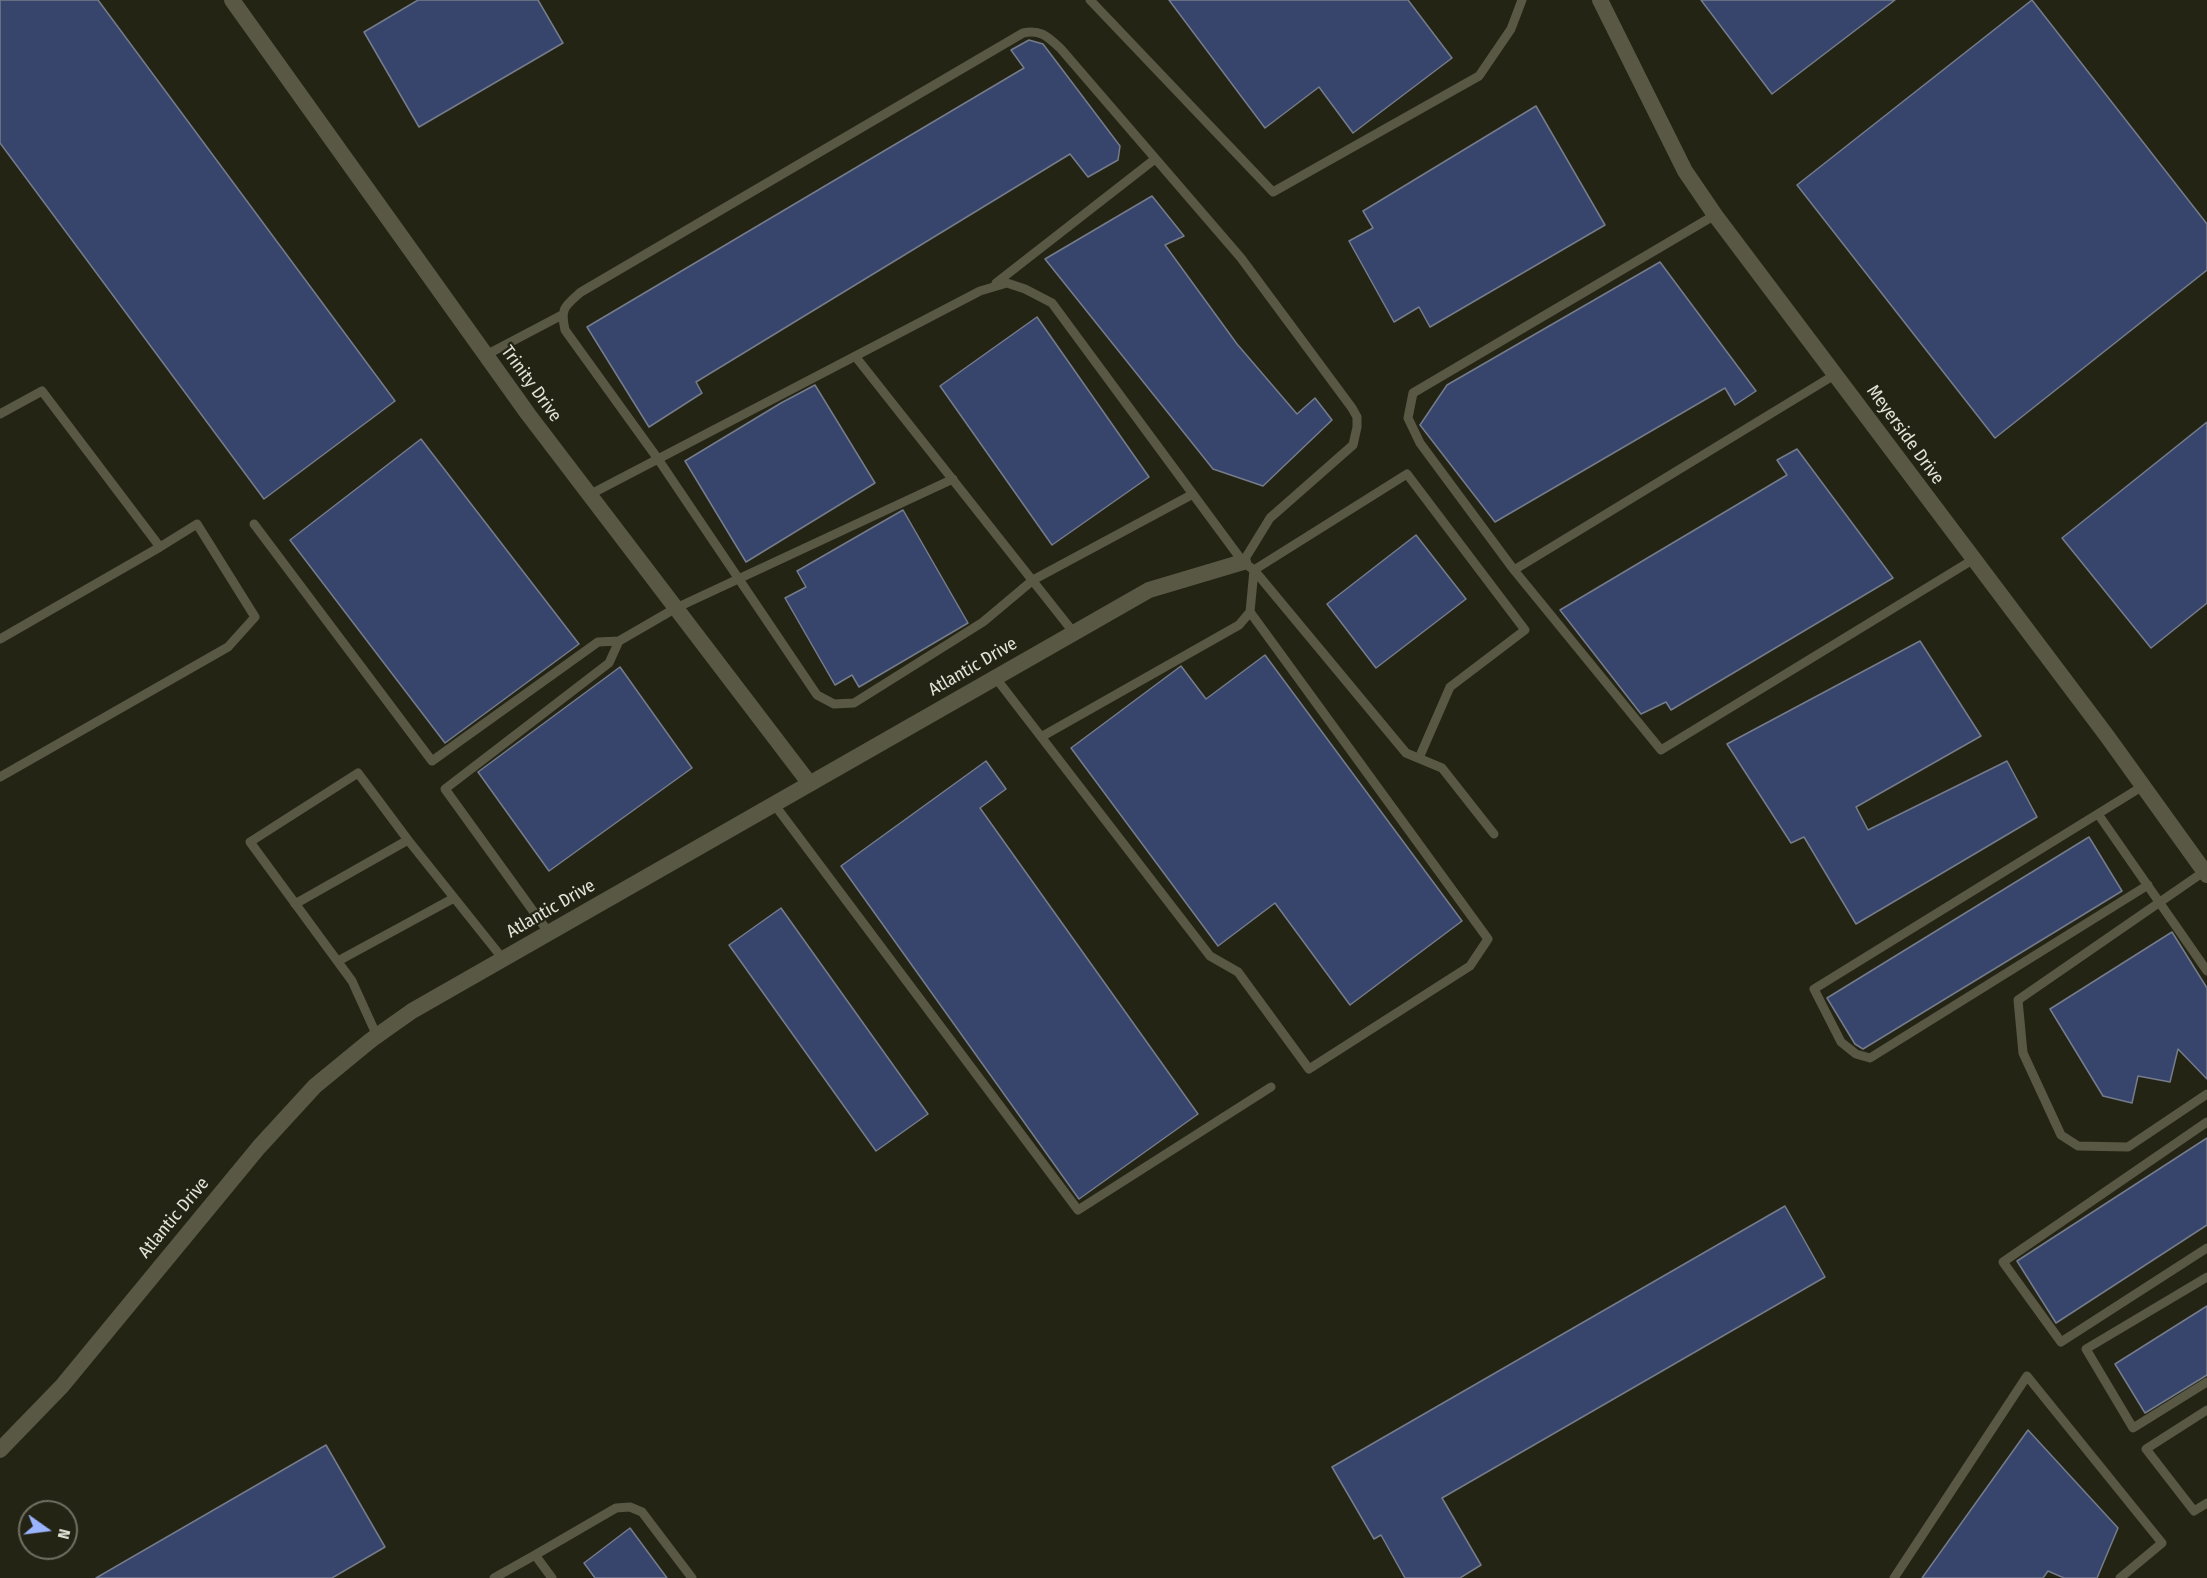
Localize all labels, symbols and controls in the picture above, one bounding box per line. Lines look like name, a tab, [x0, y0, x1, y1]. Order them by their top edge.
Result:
street label: Trinity Drive	[496, 342, 566, 426]
street label: Meyerside Drive	[1862, 381, 1948, 489]
street label: Atlantic Drive	[925, 633, 1021, 701]
street label: Atlantic Drive	[503, 875, 599, 943]
street label: Atlantic Drive	[134, 1173, 214, 1263]
north arrow	[18, 1500, 78, 1560]
text: N	[54, 1527, 74, 1541]

